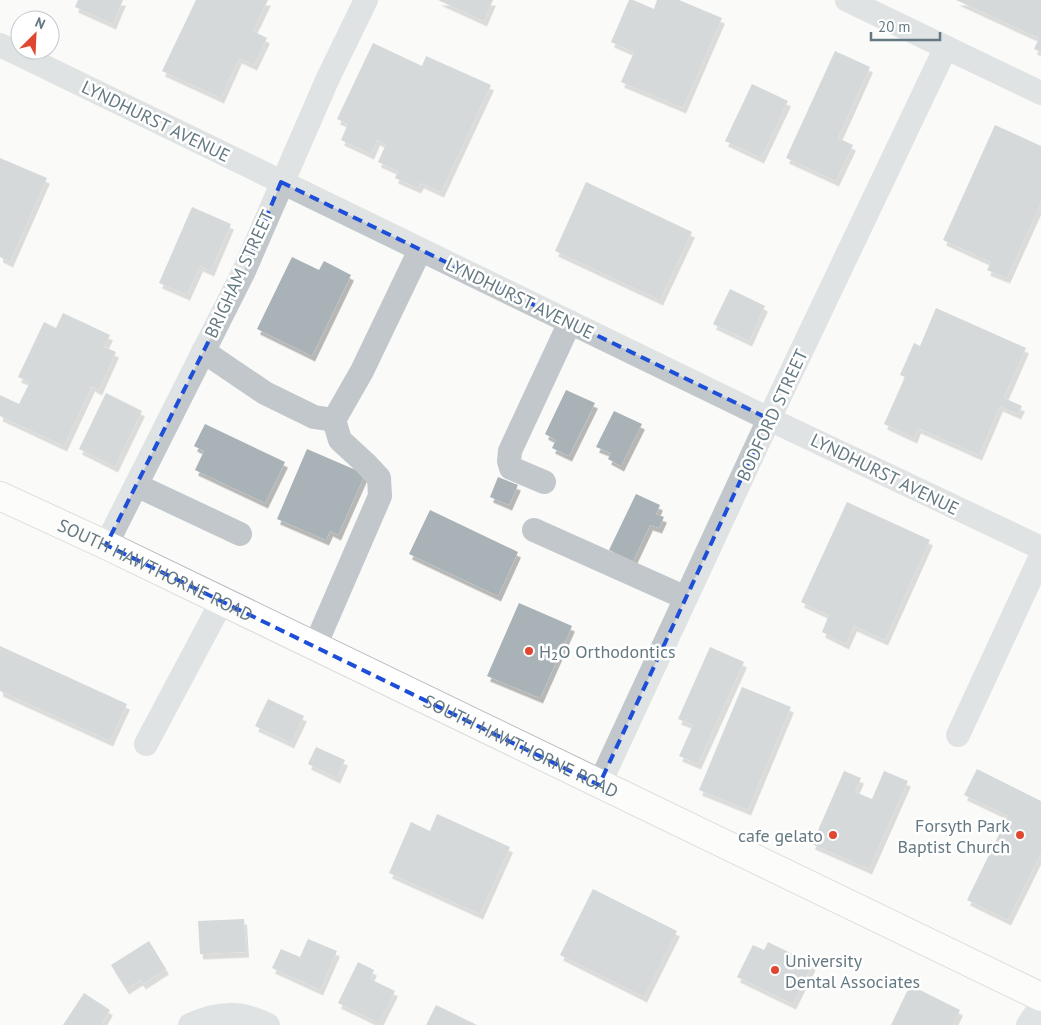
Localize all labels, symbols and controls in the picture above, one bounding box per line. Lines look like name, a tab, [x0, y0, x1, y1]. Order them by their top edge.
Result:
north arrow	[10, 10, 60, 60]
scale bar	[871, 10, 940, 42]
text: N	[32, 13, 48, 33]
text: 20 m	[878, 17, 911, 36]
street label: LYNDHURST AVENUE	[78, 75, 234, 167]
street label: BRIGHAM STREET	[199, 206, 279, 342]
street label: LYNDHURST AVENUE	[442, 252, 598, 344]
street label: BODFORD STREET	[731, 345, 813, 485]
street label: LYNDHURST AVENUE	[807, 428, 963, 520]
street label: SOUTH HAWTHORNE ROAD	[54, 513, 257, 626]
place label: H₂O Orthodontics	[539, 640, 676, 663]
marker: H₂O Orthodontics	[523, 645, 535, 657]
street label: SOUTH HAWTHORNE ROAD	[420, 689, 622, 803]
place label: Forsyth Park Baptist Church	[898, 814, 1010, 858]
place label: cafe gelato	[738, 824, 823, 847]
marker: cafe gelato	[827, 829, 839, 841]
marker: Forsyth Park Baptist Church	[1014, 829, 1026, 841]
place label: University Dental Associates	[785, 949, 920, 993]
marker: University Dental Associates	[769, 964, 781, 976]

